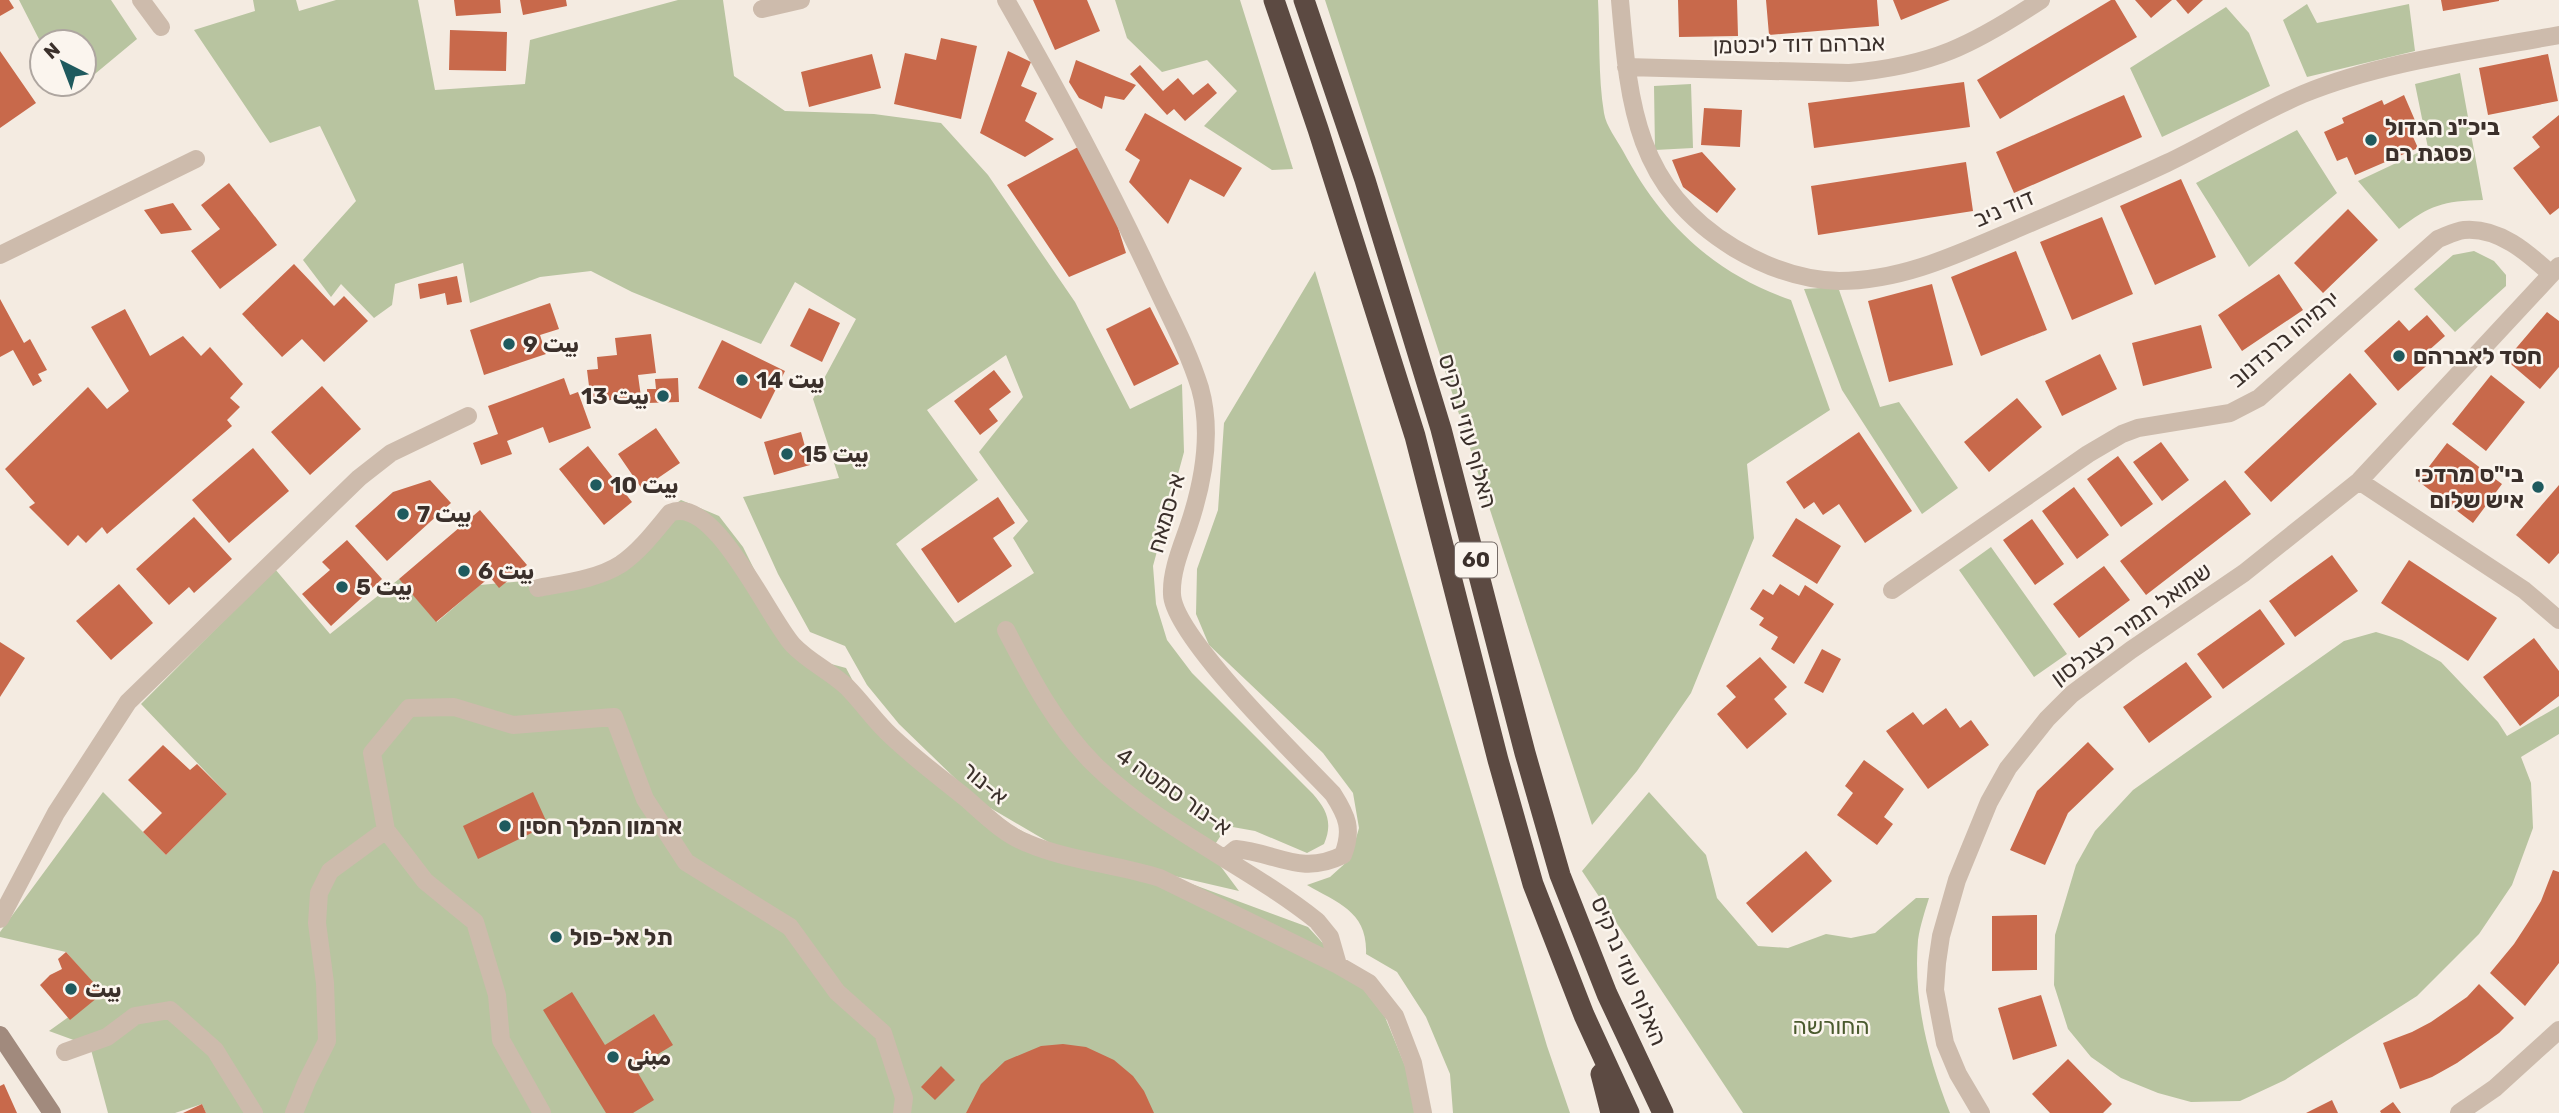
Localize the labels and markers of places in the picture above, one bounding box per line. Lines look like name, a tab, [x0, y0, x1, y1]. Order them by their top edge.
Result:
place label: ביכ"נ הגדול פסגת רם	[2385, 113, 2500, 167]
marker: ביכ"נ הגדול פסגת רם	[2363, 132, 2379, 148]
place label: بيت 9	[523, 330, 579, 358]
marker: بيت 9	[501, 336, 517, 352]
place label: חסד לאברהם	[2413, 342, 2542, 370]
marker: חסד לאברהם	[2391, 348, 2407, 364]
place label: بيت 14	[756, 366, 825, 394]
marker: بيت 14	[734, 372, 750, 388]
place label: بيت 13	[581, 382, 649, 410]
marker: بيت 13	[655, 388, 671, 404]
place label: بيت 15	[801, 440, 869, 468]
marker: بيت 15	[779, 446, 795, 462]
place label: בי"ס מרדכי איש שלום	[2415, 460, 2524, 514]
place label: بيت 10	[610, 471, 679, 499]
marker: بيت 10	[588, 477, 604, 493]
marker: בי"ס מרדכי איש שלום	[2530, 479, 2546, 495]
place label: بيت 7	[417, 500, 472, 528]
marker: بيت 7	[395, 506, 411, 522]
place label: بيت 6	[478, 557, 534, 585]
marker: بيت 6	[456, 563, 472, 579]
place label: بيت 5	[356, 573, 412, 601]
marker: بيت 5	[334, 579, 350, 595]
place label: ארמון המלך חסין	[519, 812, 682, 840]
marker: ארמון המלך חסין	[497, 818, 513, 834]
place label: תל אל-פול	[570, 923, 673, 951]
marker: תל אל-פול	[548, 929, 564, 945]
place label: بيت	[85, 975, 122, 1003]
marker: بيت	[63, 981, 79, 997]
place label: مبنى	[627, 1043, 671, 1071]
marker: مبنى	[605, 1049, 621, 1065]

